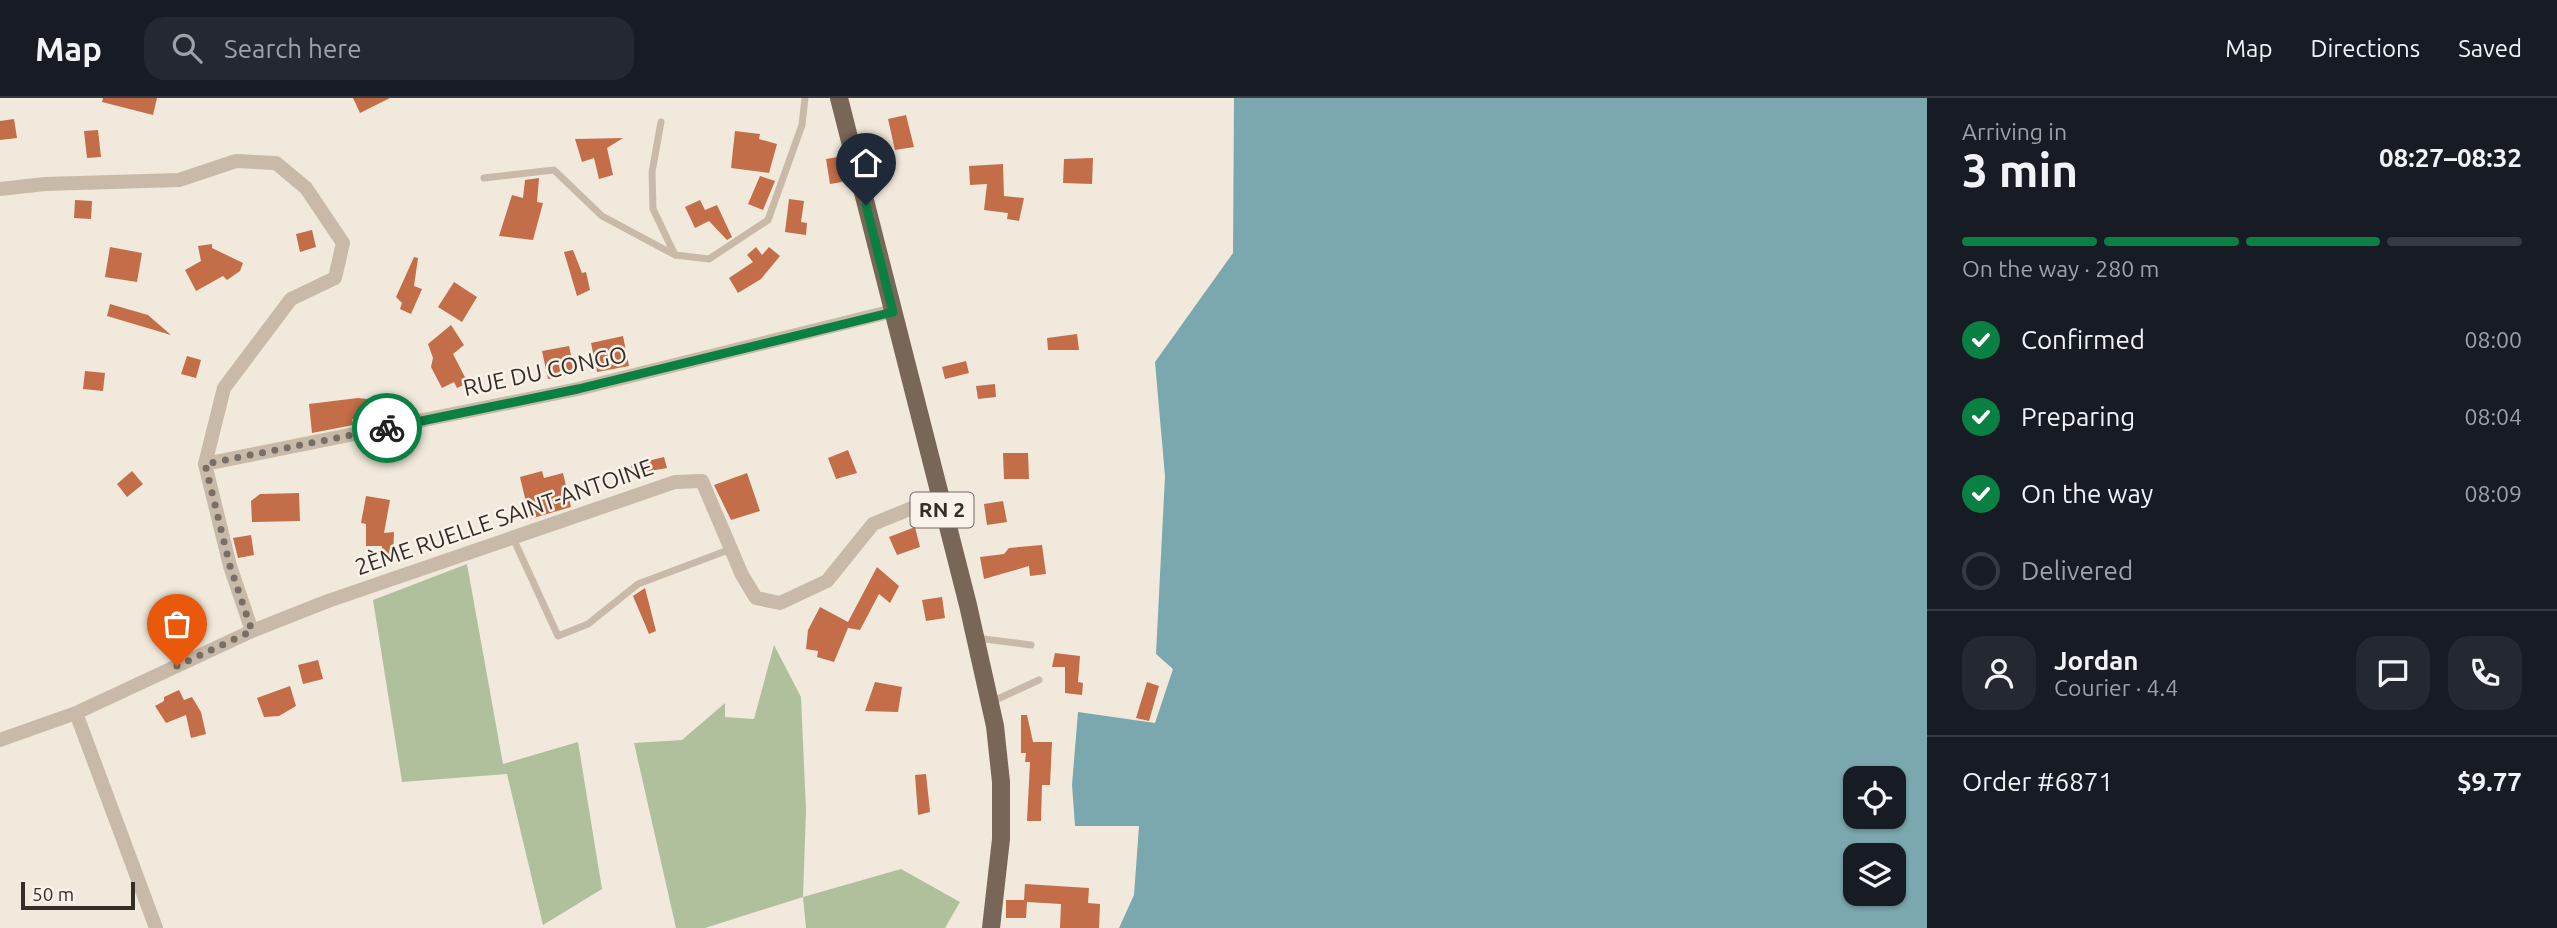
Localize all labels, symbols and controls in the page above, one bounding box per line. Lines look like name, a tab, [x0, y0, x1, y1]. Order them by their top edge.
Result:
search box	[144, 17, 634, 80]
icon: search	[168, 29, 206, 67]
text: Map	[35, 30, 102, 67]
text: Search here	[224, 34, 362, 63]
text: Map	[2225, 35, 2272, 62]
text: Directions	[2310, 35, 2420, 62]
text: Saved	[2458, 35, 2522, 62]
text: Arriving in	[1962, 119, 2067, 144]
pin	[836, 133, 896, 205]
text: 08:27–08:32	[2379, 143, 2522, 172]
icon: home	[847, 144, 885, 182]
text: 3 min	[1962, 144, 2078, 196]
text: On the way · 280 m	[1962, 256, 2159, 281]
icon: check	[1962, 321, 2000, 359]
text: Confirmed	[2021, 325, 2145, 354]
text: 08:00	[2464, 327, 2522, 352]
street label: RUE DU CONGO	[461, 341, 629, 400]
courier	[352, 393, 422, 463]
icon: check	[1962, 398, 2000, 436]
text: Preparing	[2021, 402, 2135, 431]
text: 08:04	[2464, 404, 2522, 429]
icon: bike	[368, 409, 406, 447]
street label: 2ÈME RUELLE SAINT-ANTOINE	[351, 453, 656, 579]
icon: check	[1962, 475, 2000, 513]
text: On the way	[2021, 479, 2153, 508]
text: 08:09	[2464, 481, 2522, 506]
road number: RN 2	[911, 492, 974, 528]
text: Delivered	[2021, 556, 2133, 585]
pin	[147, 594, 207, 666]
icon: bag	[158, 605, 196, 643]
button: person	[1962, 636, 2036, 710]
button: chat	[2356, 636, 2430, 710]
button: phone	[2448, 636, 2522, 710]
text: Jordan	[2054, 646, 2139, 675]
text: Courier · 4.4	[2054, 675, 2178, 700]
map controls	[1843, 766, 1906, 906]
button: locate	[1843, 766, 1906, 829]
text: Order #6871	[1962, 767, 2113, 796]
text: $9.77	[2457, 767, 2522, 796]
button: layers	[1843, 843, 1906, 906]
scale bar	[21, 879, 135, 911]
text: 50 m	[32, 883, 74, 905]

